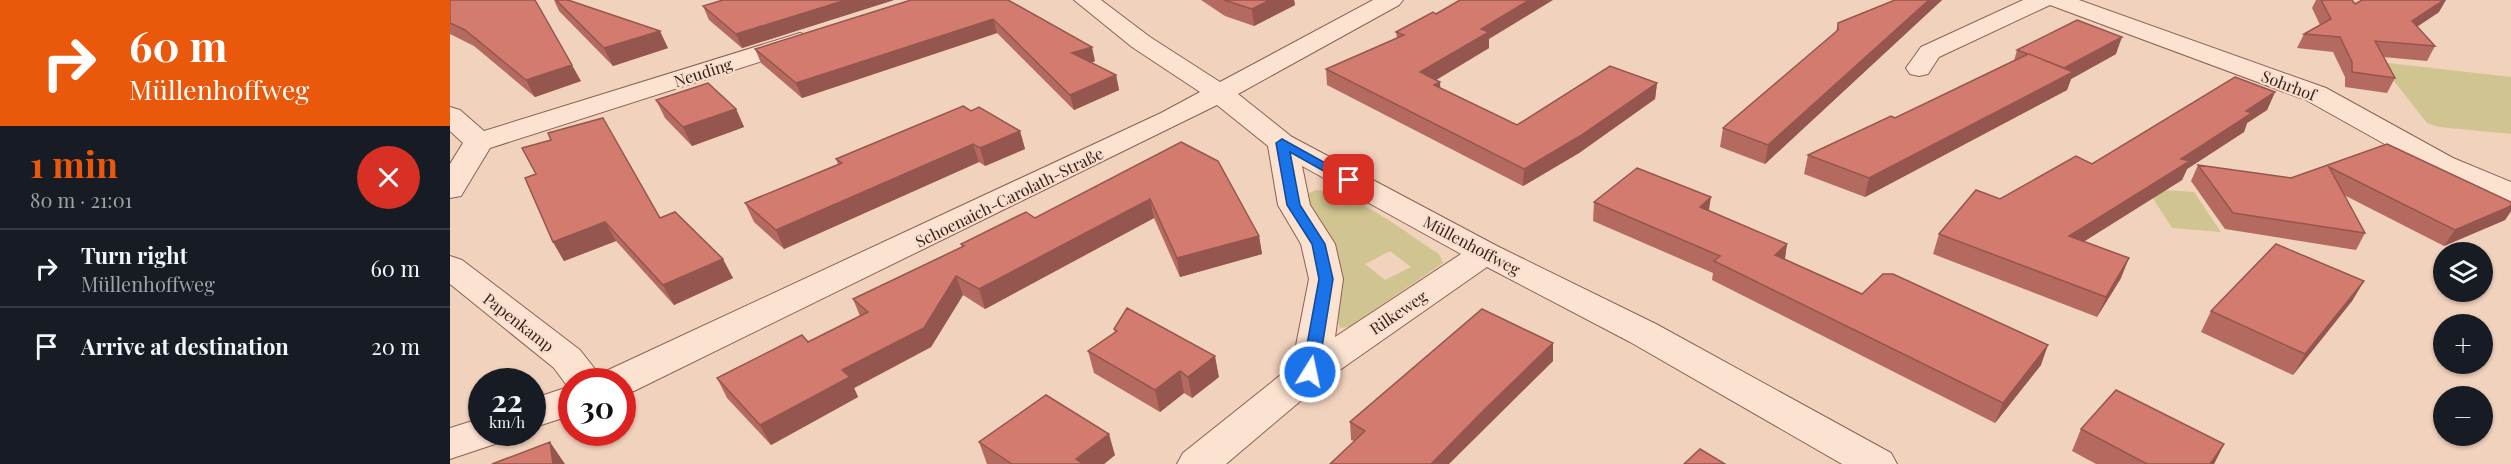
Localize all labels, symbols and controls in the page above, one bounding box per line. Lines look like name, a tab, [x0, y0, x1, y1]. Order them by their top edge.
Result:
text: 60 m	[129, 17, 227, 73]
icon: right	[30, 24, 108, 102]
street label: Neuding	[671, 53, 735, 91]
street label: Sohrhof	[2259, 65, 2321, 106]
text: Müllenhoffweg	[129, 71, 310, 107]
text: 1 min	[30, 139, 118, 187]
street label: Schoenaich-Carolath-Straße	[912, 142, 1106, 252]
button: close	[357, 146, 420, 209]
pin	[1323, 154, 1374, 205]
icon: arrive	[1332, 163, 1365, 196]
text: 80 m · 21:01	[30, 186, 132, 213]
street label: Müllenhoffweg	[1420, 211, 1525, 280]
text: Turn right	[81, 240, 187, 270]
map controls	[2433, 242, 2493, 446]
button: layers	[2433, 242, 2493, 302]
icon: right	[30, 252, 63, 285]
text: 60 m	[370, 253, 420, 283]
text: Müllenhoffweg	[81, 270, 215, 297]
street label: Rilkeweg	[1365, 285, 1431, 339]
street label: Papenkamp	[479, 288, 559, 356]
button: +	[2433, 314, 2493, 374]
icon: arrive	[30, 330, 63, 363]
text: Arrive at destination	[81, 331, 289, 361]
text: 20 m	[371, 331, 420, 361]
position arrow	[1278, 340, 1342, 404]
speed limit sign: 30	[558, 368, 636, 446]
text: 22	[491, 380, 523, 420]
button: −	[2433, 386, 2493, 446]
text: km/h	[489, 412, 525, 432]

